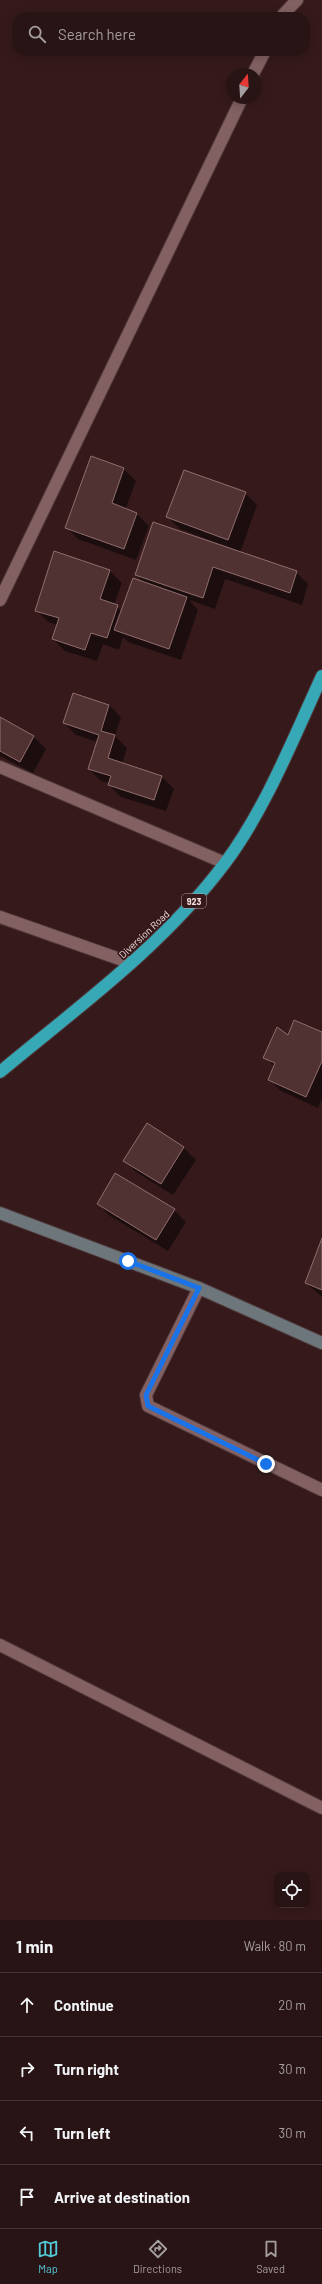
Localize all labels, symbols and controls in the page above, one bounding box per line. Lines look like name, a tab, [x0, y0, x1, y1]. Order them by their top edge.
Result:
search box	[12, 12, 310, 56]
icon: search	[26, 23, 48, 45]
text: Search here	[58, 25, 136, 43]
north arrow	[226, 68, 262, 104]
road number: 923	[182, 894, 206, 908]
street label: Diversion Road	[116, 908, 172, 960]
route start	[119, 1252, 137, 1270]
route end	[257, 1455, 275, 1473]
map controls	[274, 1872, 310, 1908]
button: locate	[274, 1872, 310, 1908]
text: 1 min	[16, 1936, 53, 1956]
text: Walk · 80 m	[244, 1938, 306, 1954]
icon: ahead	[16, 1994, 38, 2016]
text: Continue	[54, 1996, 114, 2014]
text: 20 m	[278, 1997, 306, 2013]
icon: right	[16, 2058, 38, 2080]
text: Turn right	[54, 2060, 119, 2078]
text: 30 m	[279, 2061, 306, 2077]
icon: left	[16, 2122, 38, 2144]
text: Turn left	[54, 2124, 110, 2142]
text: 30 m	[279, 2125, 306, 2141]
icon: arrive	[16, 2186, 38, 2208]
text: Arrive at destination	[54, 2188, 190, 2206]
tab: Map	[37, 2238, 59, 2275]
tab: Directions	[133, 2238, 182, 2275]
tab: Saved	[256, 2238, 285, 2275]

